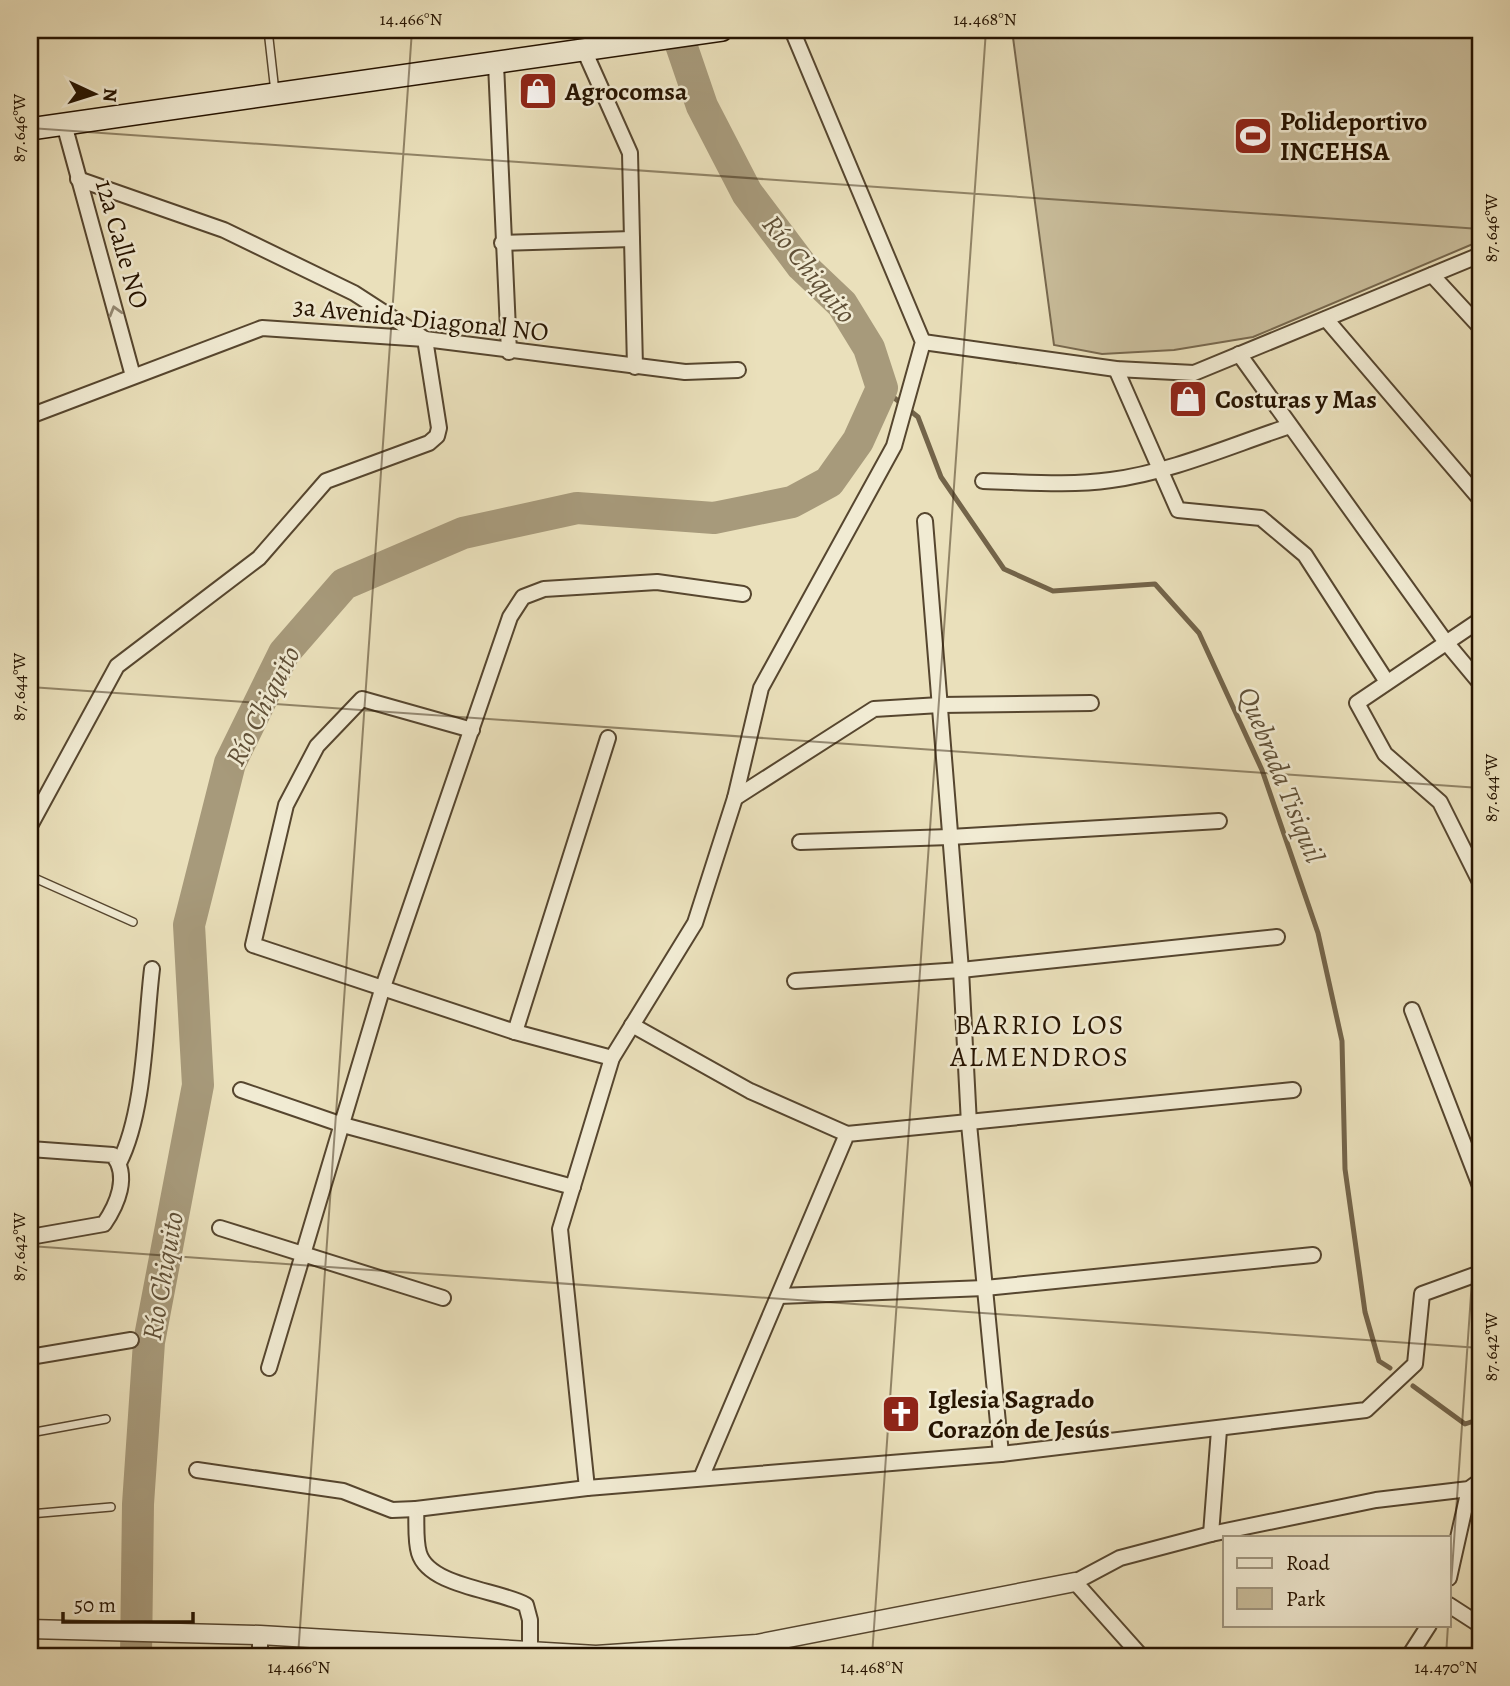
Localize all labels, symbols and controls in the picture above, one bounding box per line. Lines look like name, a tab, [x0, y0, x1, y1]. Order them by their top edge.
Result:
text: 14.466°N	[380, 7, 443, 31]
text: 14.468°N	[953, 7, 1017, 31]
north arrow	[60, 60, 130, 130]
shop icon: Agrocomsa	[517, 70, 559, 112]
place label: Agrocomsa	[564, 74, 688, 109]
text: N	[96, 87, 123, 103]
text: 87.646°W	[7, 93, 31, 162]
place label: Polideportivo INCEHSA	[1280, 104, 1427, 169]
sports icon: Polideportivo INCEHSA	[1232, 115, 1274, 157]
street label: 12a Calle NO	[87, 175, 157, 313]
text: 87.646°W	[1479, 193, 1503, 262]
water label: Río Chiquito	[753, 207, 865, 331]
street label: 3a Avenida Diagonal NO	[292, 288, 550, 350]
one-way arrow	[109, 305, 123, 317]
shop icon: Costuras y Mas	[1167, 378, 1209, 420]
place label: Costuras y Mas	[1215, 382, 1377, 417]
water label: Río Chiquito	[217, 639, 309, 773]
text: 87.644°W	[7, 652, 31, 721]
water label: Quebrada Tisiquil	[1228, 681, 1334, 869]
text: 87.644°W	[1479, 753, 1503, 822]
district label: BARRIO LOS ALMENDROS	[949, 1006, 1130, 1076]
water label: Río Chiquito	[133, 1209, 193, 1343]
text: 87.642°W	[7, 1212, 31, 1282]
text: 87.642°W	[1479, 1312, 1503, 1382]
place label: Iglesia Sagrado Corazón de Jesús	[928, 1382, 1110, 1447]
church icon: Iglesia Sagrado Corazón de Jesús	[880, 1393, 922, 1435]
legend	[1223, 1536, 1450, 1626]
text: Road	[1286, 1549, 1330, 1577]
scale bar	[63, 1581, 192, 1625]
text: Park	[1286, 1585, 1326, 1613]
text: 50 m	[74, 1591, 116, 1619]
text: 14.466°N	[268, 1655, 331, 1679]
text: 14.468°N	[840, 1655, 904, 1679]
text: 14.470°N	[1414, 1655, 1478, 1679]

